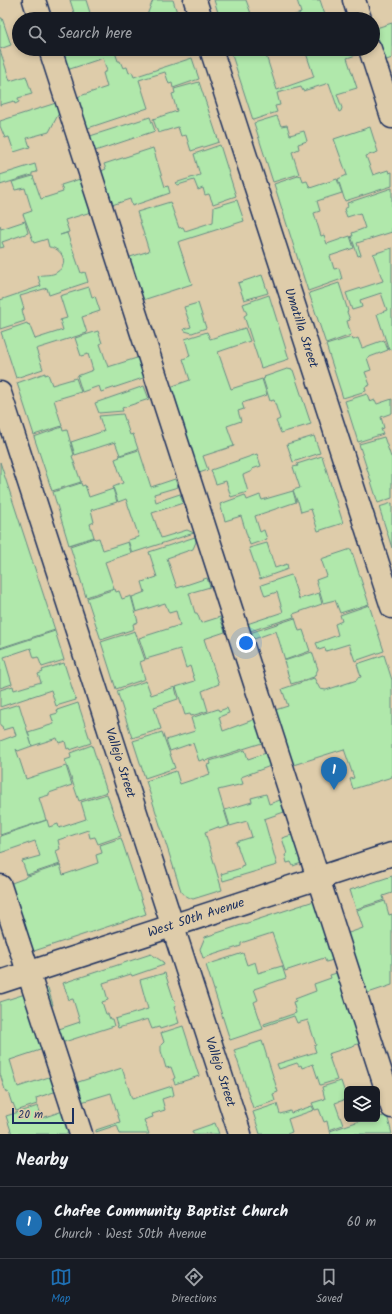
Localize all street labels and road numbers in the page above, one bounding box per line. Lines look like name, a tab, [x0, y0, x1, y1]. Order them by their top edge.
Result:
street label: Umatilla Street	[278, 285, 324, 372]
street label: Vallejo Street	[99, 725, 142, 802]
street label: West 50th Avenue	[145, 892, 247, 944]
street label: Vallejo Street	[199, 1034, 242, 1111]

